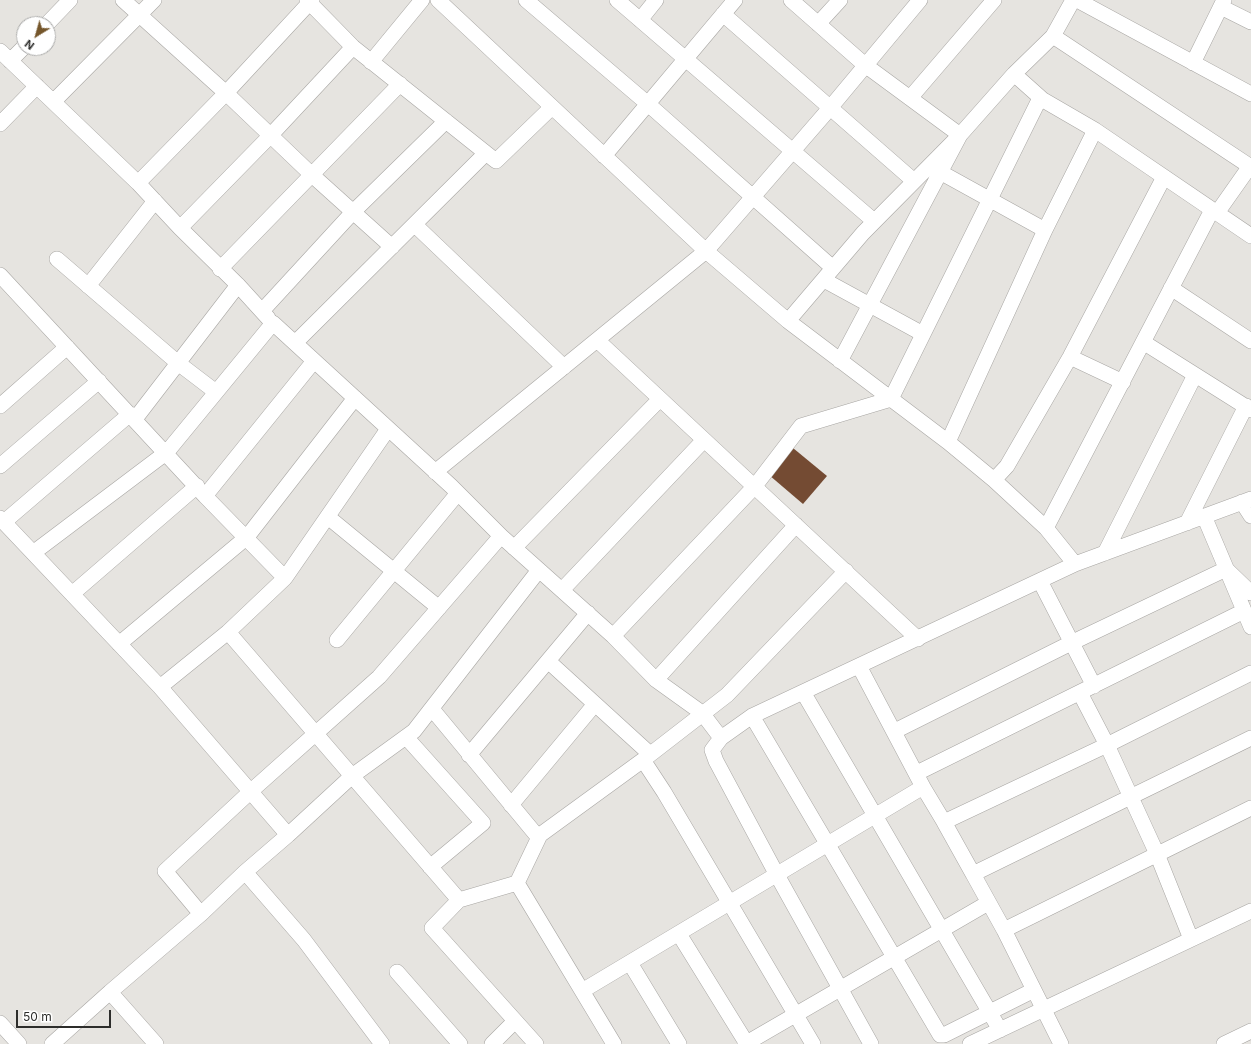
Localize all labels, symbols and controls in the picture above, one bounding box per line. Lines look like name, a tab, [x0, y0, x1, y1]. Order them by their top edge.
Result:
north arrow	[16, 16, 56, 56]
text: N	[22, 37, 37, 53]
scale bar	[18, 1002, 113, 1028]
text: 50 m	[23, 1009, 52, 1024]

